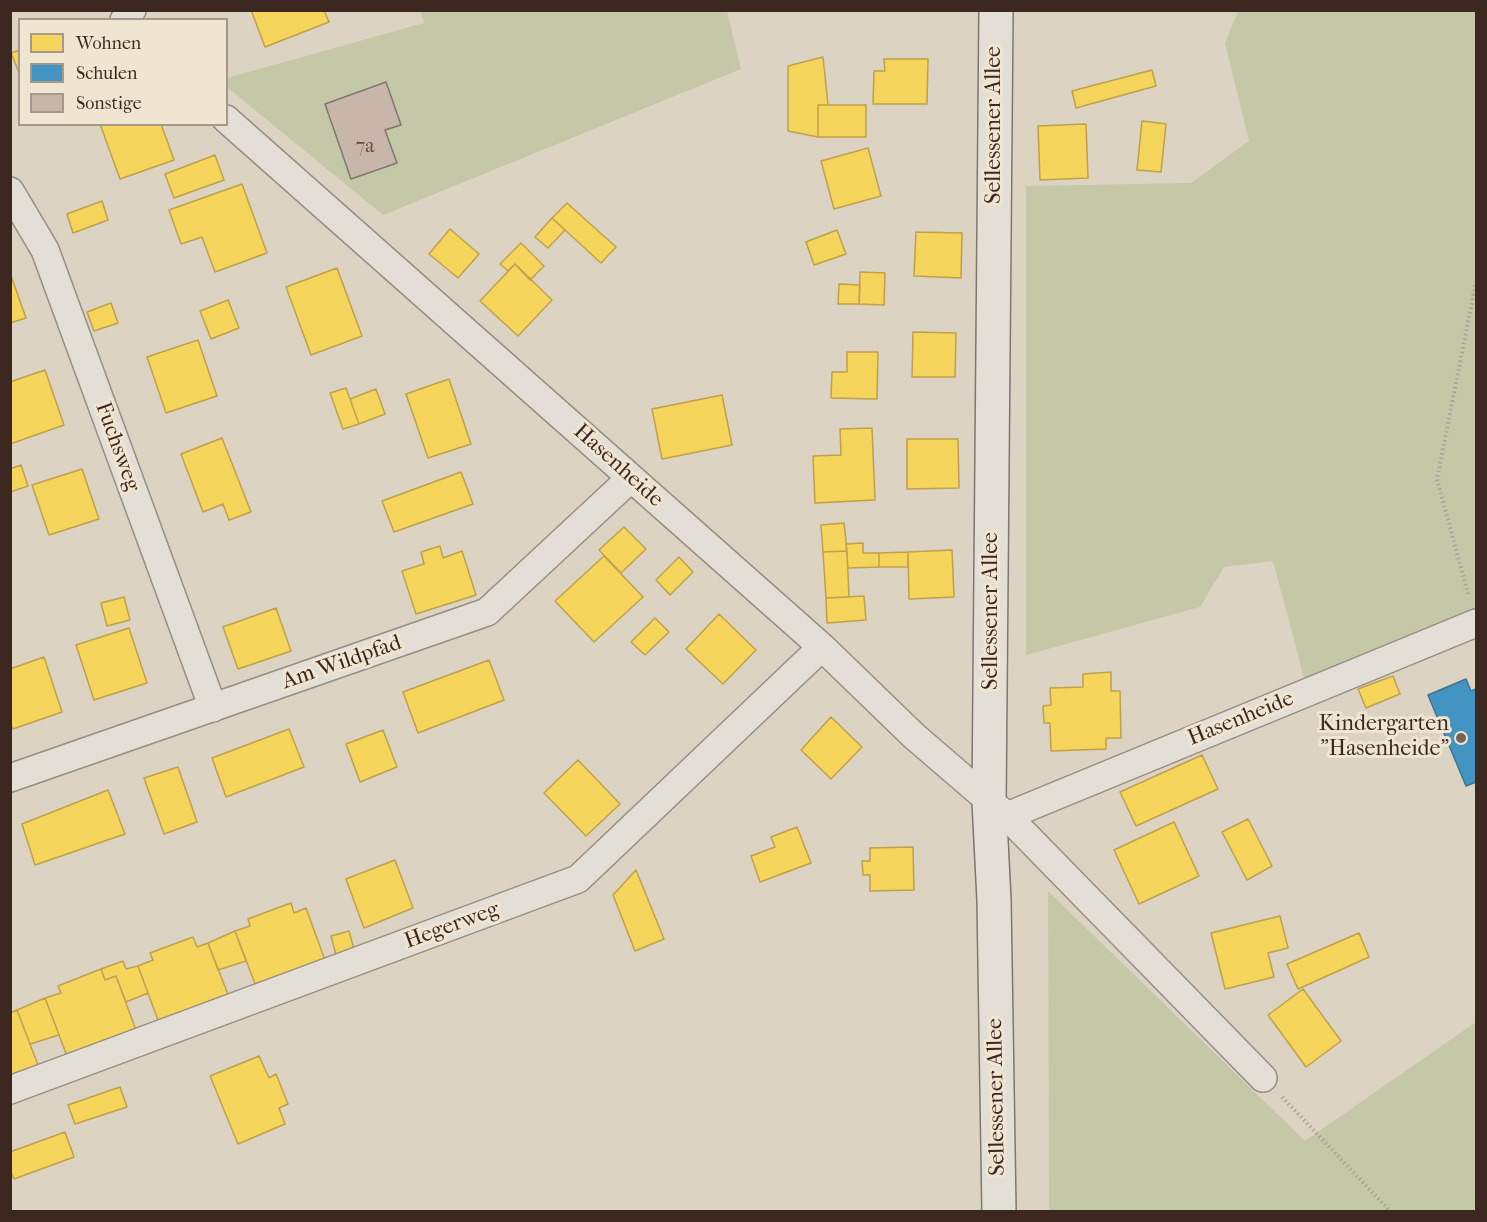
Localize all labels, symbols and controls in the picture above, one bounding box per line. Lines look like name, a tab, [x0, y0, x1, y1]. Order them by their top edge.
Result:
legend	[18, 18, 228, 126]
text: Wohnen	[76, 33, 141, 54]
street label: Sellessener Allee	[982, 46, 1008, 204]
text: Schulen	[76, 63, 137, 84]
text: Sonstige	[76, 93, 142, 114]
house number: 7a	[356, 135, 374, 159]
street label: Fuchsweg	[89, 399, 145, 495]
street label: Hasenheide	[568, 419, 668, 513]
street label: Sellessener Allee	[979, 532, 1005, 690]
street label: Am Wildpfad	[279, 630, 405, 696]
street label: Hasenheide	[1184, 686, 1298, 752]
place label: Kindergarten "Hasenheide"	[1319, 712, 1449, 764]
marker: Kindergarten "Hasenheide"	[1454, 731, 1468, 745]
street label: Hegerweg	[401, 897, 503, 955]
street label: Sellessener Allee	[982, 1018, 1012, 1176]

